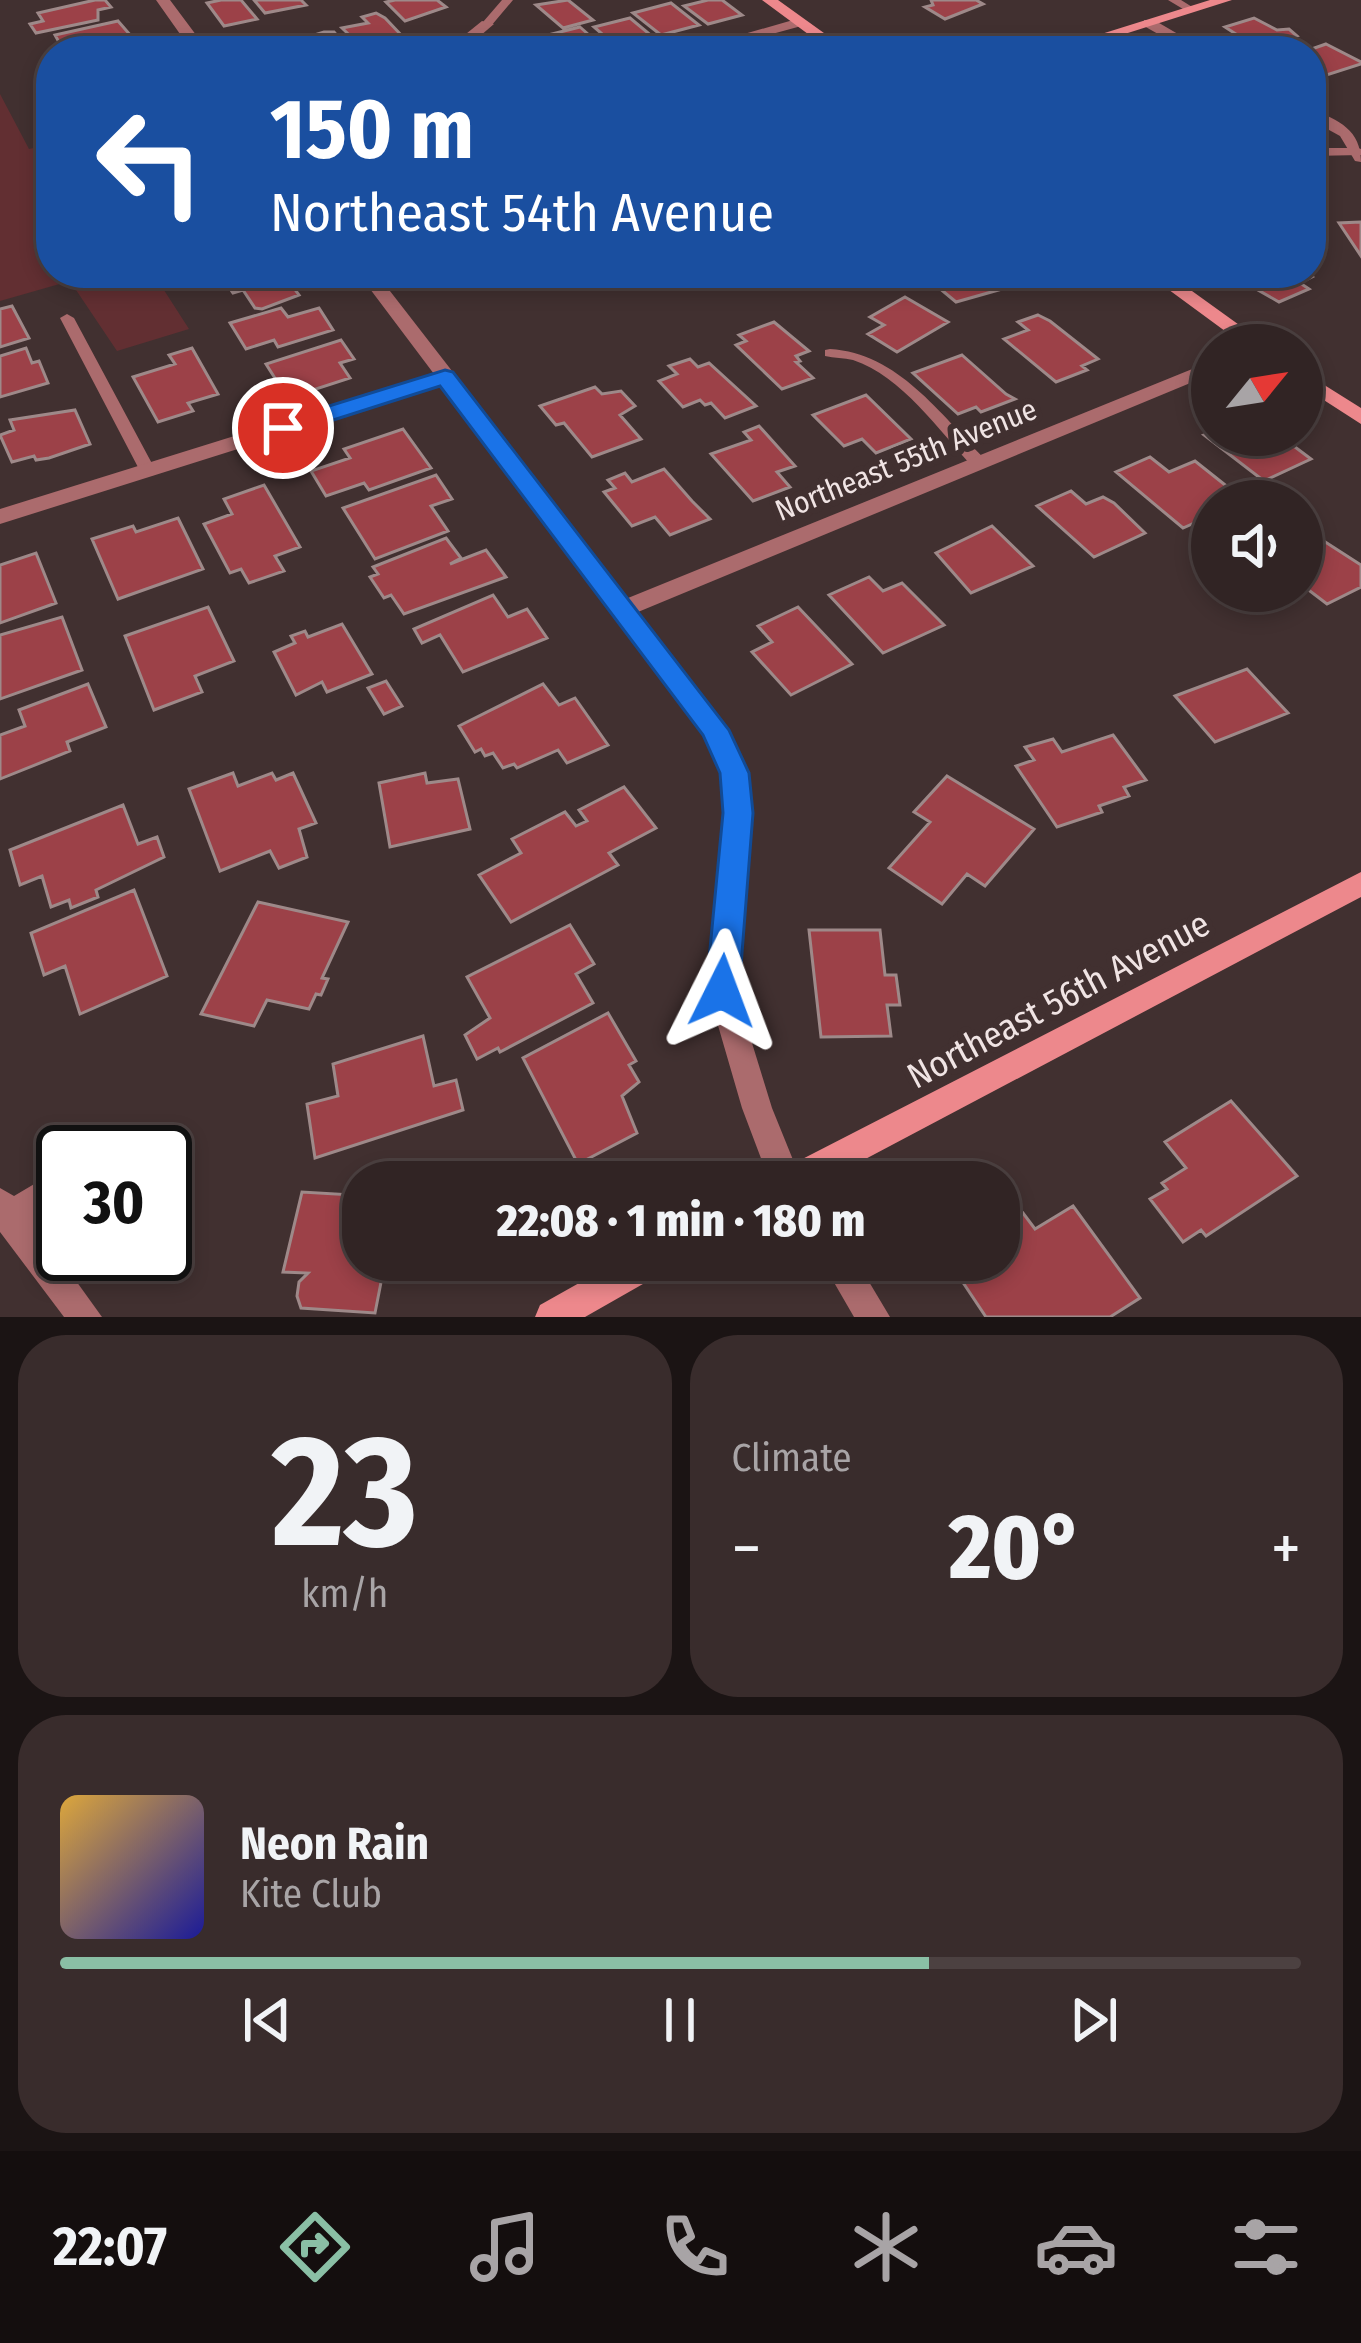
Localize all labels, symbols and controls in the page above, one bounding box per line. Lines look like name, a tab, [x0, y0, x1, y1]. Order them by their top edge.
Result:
text: 150 m	[270, 79, 474, 180]
icon: left	[72, 84, 228, 240]
text: Northeast 54th Avenue	[270, 181, 774, 245]
north arrow	[1191, 324, 1323, 456]
map controls	[1191, 324, 1323, 612]
pin	[232, 377, 334, 479]
street label: Northeast 55th Avenue	[770, 391, 1042, 529]
icon: arrive	[250, 395, 316, 461]
button: sound	[1191, 480, 1323, 612]
street label: Northeast 56th Avenue	[900, 902, 1217, 1098]
position arrow	[659, 928, 785, 1054]
speed limit sign: 30	[36, 1125, 192, 1281]
text: 22:08 · 1 min · 180 m	[497, 1194, 865, 1248]
text: 23	[272, 1399, 418, 1586]
text: Climate	[732, 1435, 852, 1481]
text: 20°	[949, 1494, 1083, 1602]
text: −	[732, 1509, 761, 1588]
text: +	[1271, 1509, 1301, 1588]
text: km/h	[301, 1571, 388, 1617]
text: Neon Rain	[240, 1817, 429, 1871]
text: Kite Club	[240, 1871, 382, 1917]
icon: previous	[234, 1987, 300, 2053]
icon: pause	[647, 1987, 713, 2053]
icon: next	[1061, 1987, 1127, 2053]
icon: directions	[273, 2205, 357, 2289]
icon: music	[463, 2205, 547, 2289]
icon: phone	[653, 2205, 737, 2289]
icon: climate	[844, 2205, 928, 2289]
icon: car	[1034, 2205, 1118, 2289]
icon: filters	[1224, 2205, 1308, 2289]
text: 22:07	[53, 2215, 167, 2279]

